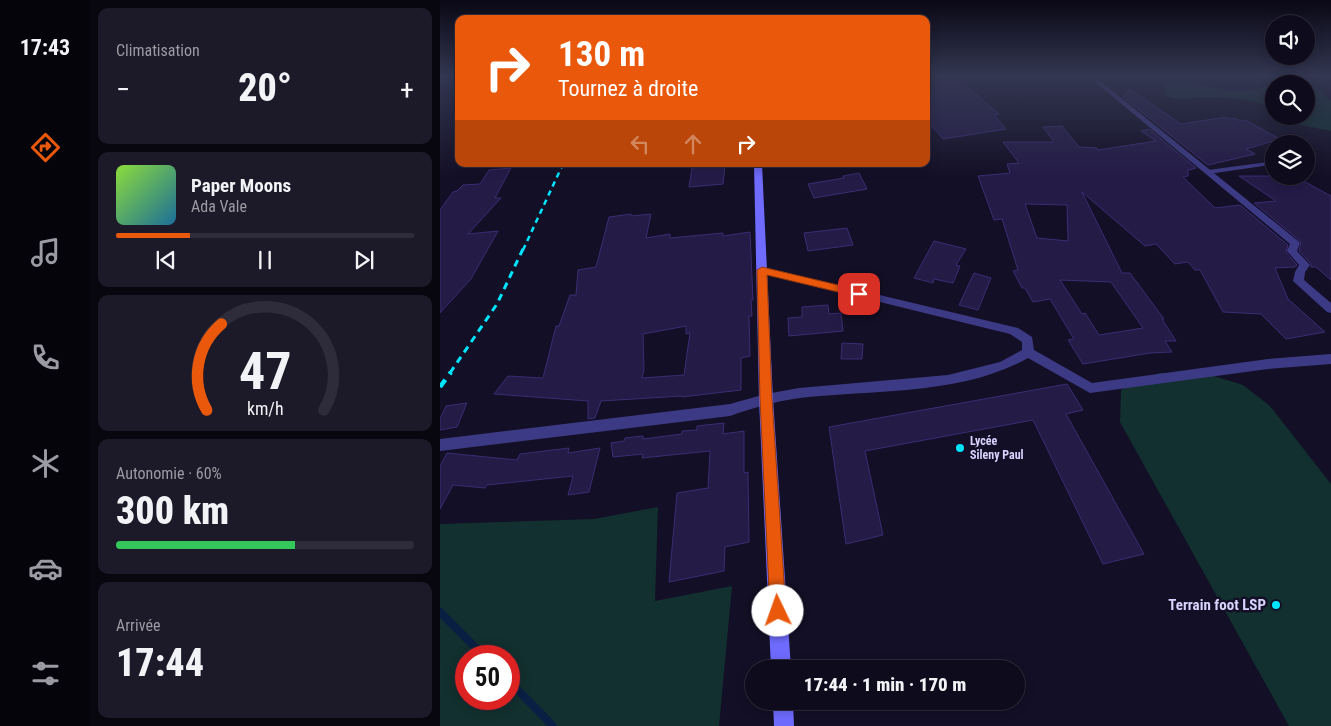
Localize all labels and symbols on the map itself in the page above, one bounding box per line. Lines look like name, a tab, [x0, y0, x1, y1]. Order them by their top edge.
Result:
pin	[838, 273, 880, 315]
place label: Lycée Sileny Paul	[970, 434, 1024, 462]
marker: Lycée Sileny Paul	[954, 442, 966, 454]
position arrow	[751, 584, 803, 636]
place label: Terrain foot LSP	[1168, 596, 1266, 614]
marker: Terrain foot LSP	[1270, 599, 1282, 611]
speed limit sign: 50	[455, 645, 520, 710]

